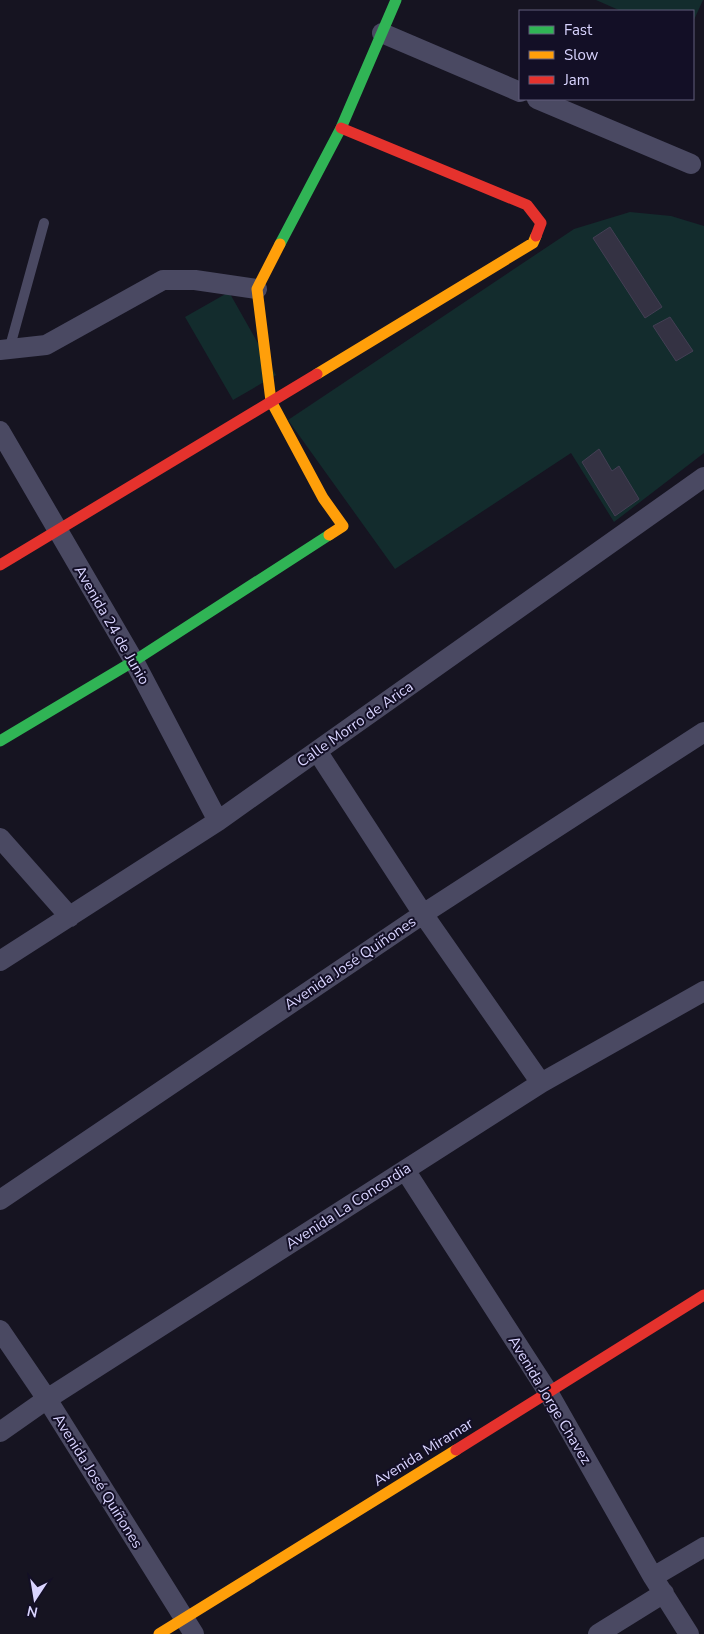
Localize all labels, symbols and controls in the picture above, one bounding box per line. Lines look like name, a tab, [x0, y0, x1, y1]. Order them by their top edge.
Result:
legend	[519, 10, 694, 100]
text: Fast	[564, 20, 593, 40]
text: Slow	[564, 45, 599, 65]
text: Jam	[563, 70, 590, 90]
street label: Avenida 24 de Junio	[70, 562, 154, 688]
street label: Calle Morro de Arica	[293, 676, 417, 772]
street label: Avenida José Quiñones	[280, 911, 420, 1015]
street label: Avenida La Concordia	[281, 1158, 415, 1254]
street label: Avenida Jorge Chavez	[504, 1332, 596, 1468]
street label: Avenida José Quiñones	[48, 1410, 148, 1552]
street label: Avenida Miramar	[369, 1413, 477, 1491]
north arrow	[10, 1574, 60, 1624]
text: N	[25, 1601, 40, 1622]

